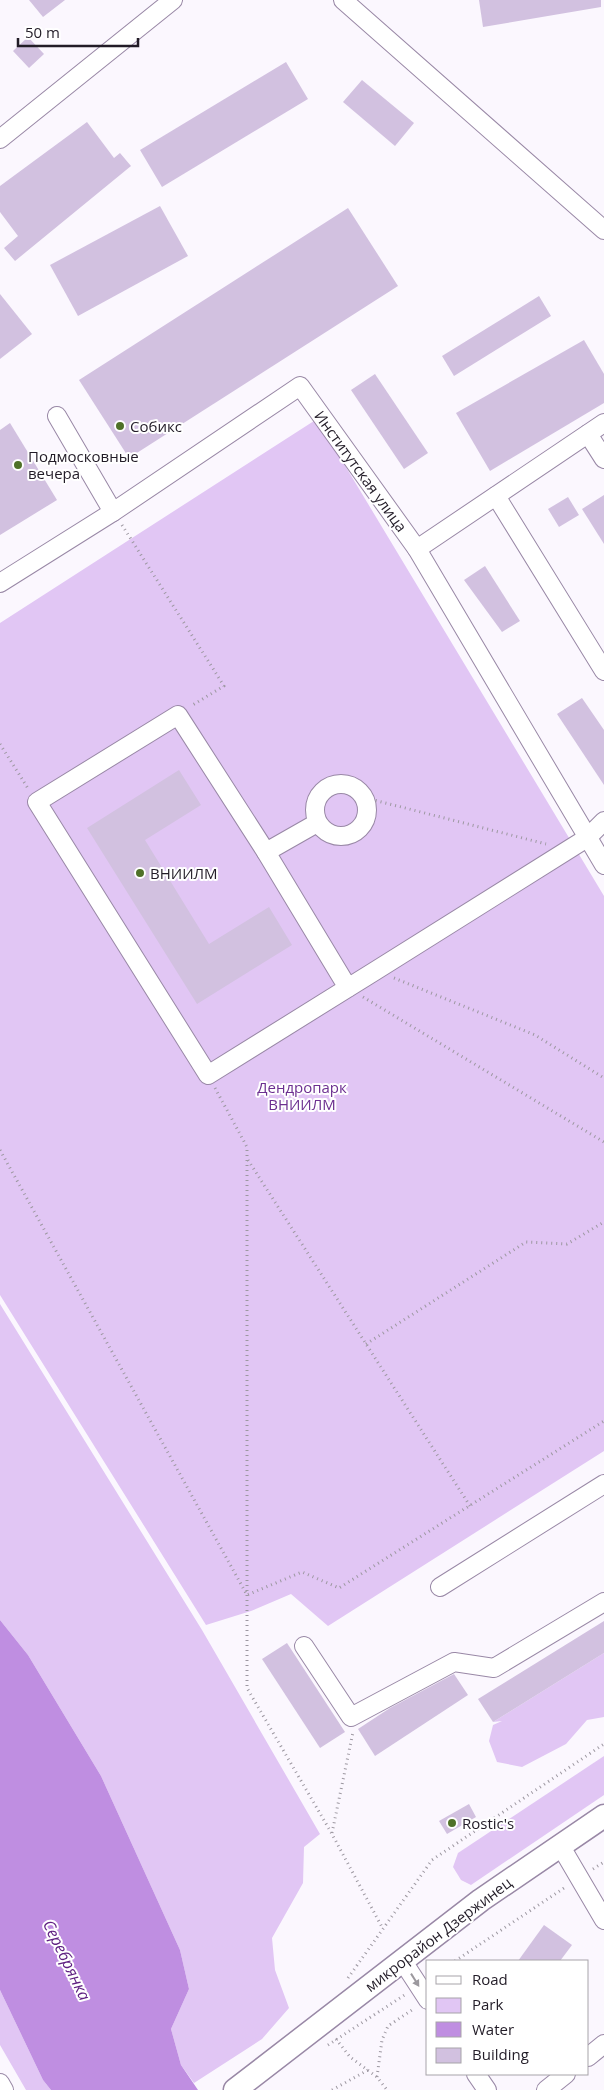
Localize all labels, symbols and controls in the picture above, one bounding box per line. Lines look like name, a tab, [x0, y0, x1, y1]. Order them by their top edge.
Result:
scale bar	[18, 15, 138, 47]
text: 50 m	[25, 22, 60, 42]
street label: Институтская улица	[310, 406, 412, 536]
place label: Собикс	[130, 416, 182, 436]
marker: Собикс	[114, 420, 126, 432]
place label: Подмосковные вечера	[28, 446, 139, 483]
marker: Подмосковные вечера	[12, 459, 24, 471]
place label: ВНИИЛМ	[150, 863, 218, 883]
marker: ВНИИЛМ	[134, 867, 146, 879]
park label: Дендропарк ВНИИЛМ	[257, 1077, 347, 1114]
place label: Rostic's	[462, 1813, 514, 1833]
marker: Rostic's	[446, 1817, 458, 1829]
street label: микрорайон Дзержинец	[361, 1872, 516, 1996]
water label: Серебрянка	[38, 1916, 96, 2004]
legend	[426, 1960, 589, 2075]
text: Road	[472, 1969, 508, 1989]
one-way arrow	[410, 1974, 419, 1987]
text: Park	[472, 1994, 503, 2014]
text: Water	[472, 2019, 514, 2039]
text: Building	[472, 2044, 529, 2064]

